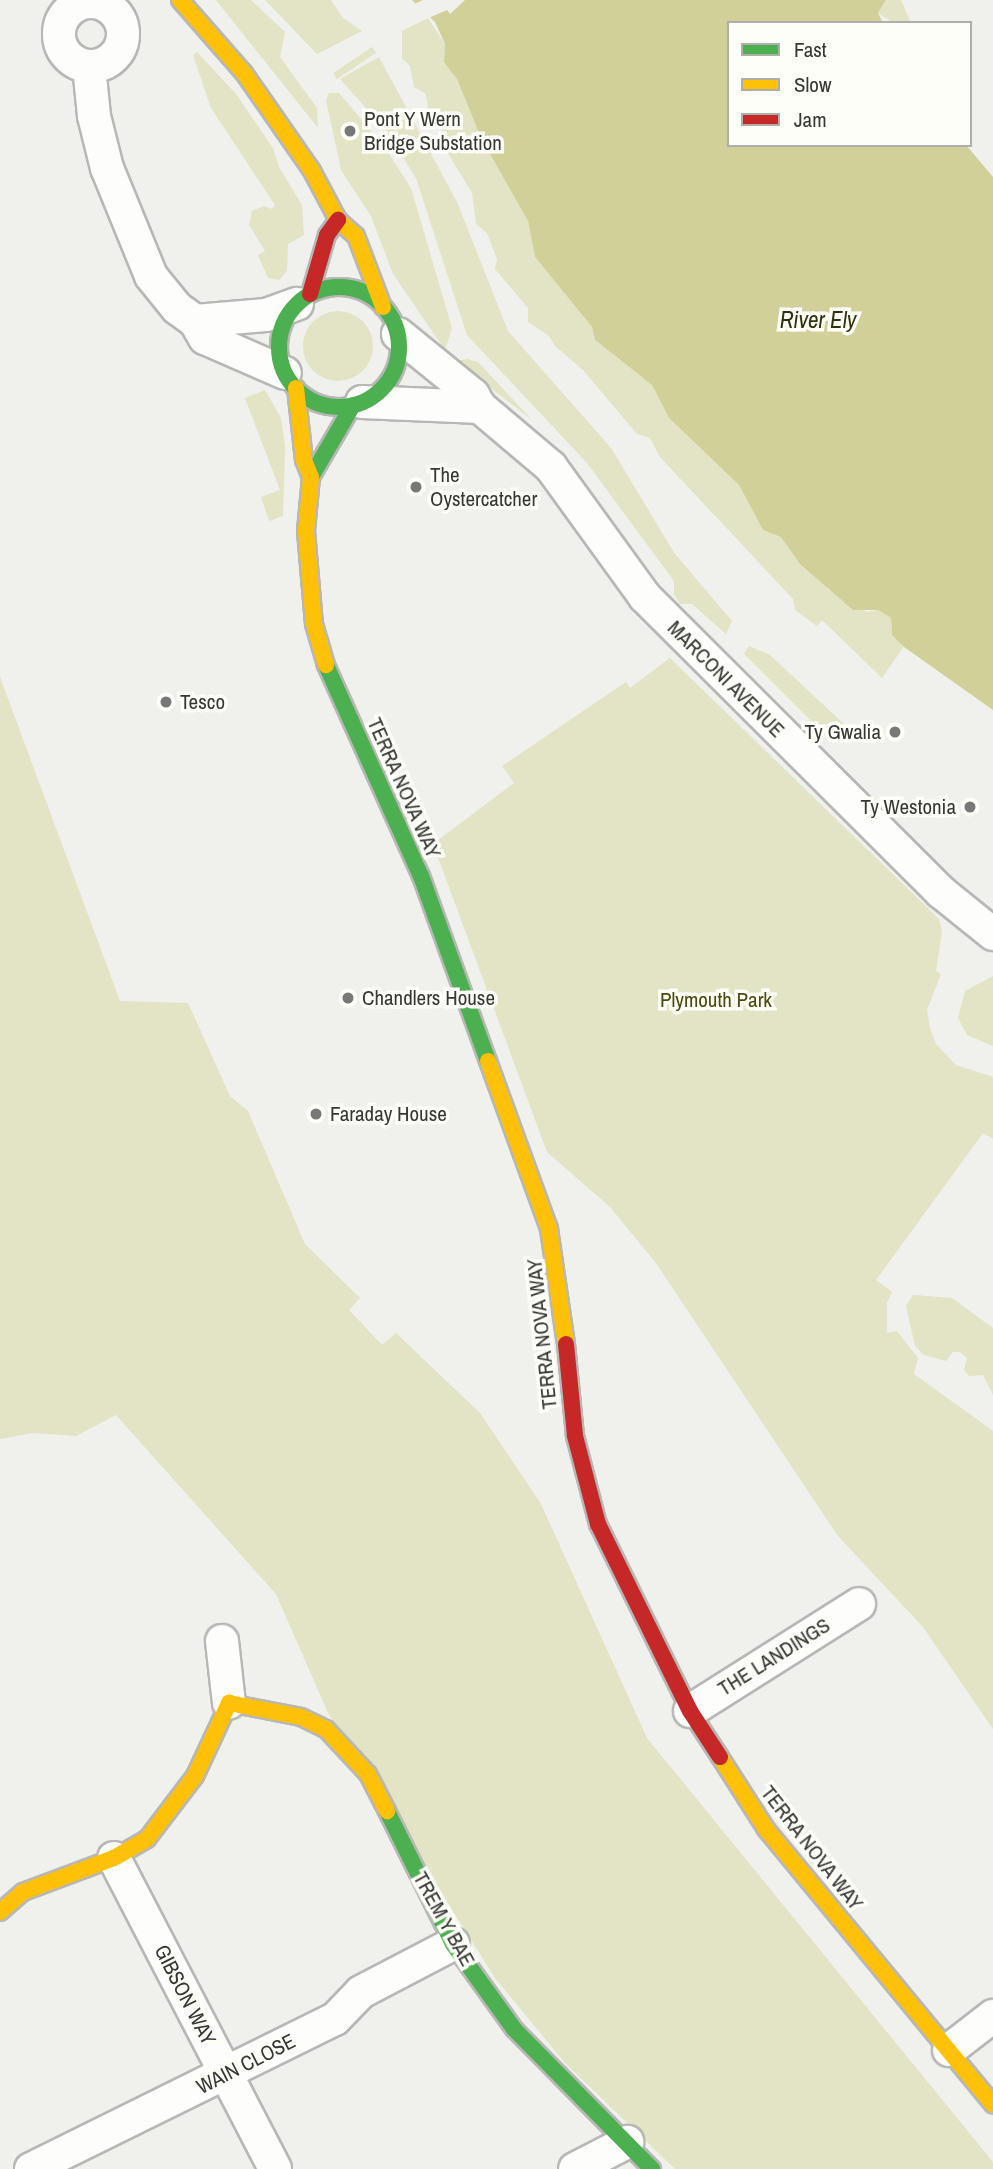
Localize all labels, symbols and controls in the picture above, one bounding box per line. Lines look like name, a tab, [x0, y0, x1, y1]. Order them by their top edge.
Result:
legend	[727, 21, 972, 147]
text: Fast	[794, 35, 827, 64]
text: Slow	[794, 70, 831, 99]
text: Jam	[794, 105, 827, 134]
place label: Pont Y Wern Bridge Substation	[364, 106, 502, 156]
marker: Pont Y Wern Bridge Substation	[342, 123, 358, 139]
water label: River Ely	[780, 306, 856, 334]
place label: The Oystercatcher	[430, 462, 537, 512]
marker: The Oystercatcher	[408, 479, 424, 495]
street label: MARCONI AVENUE	[662, 615, 790, 743]
place label: Tesco	[180, 689, 225, 715]
marker: Tesco	[158, 694, 174, 710]
street label: TERRA NOVA WAY	[361, 713, 447, 863]
place label: Ty Gwalia	[804, 719, 881, 745]
marker: Ty Gwalia	[887, 724, 903, 740]
place label: Ty Westonia	[861, 794, 956, 820]
marker: Ty Westonia	[962, 799, 978, 815]
place label: Chandlers House	[362, 985, 495, 1011]
park label: Plymouth Park	[660, 987, 772, 1013]
marker: Chandlers House	[340, 990, 356, 1006]
place label: Faraday House	[330, 1101, 447, 1127]
marker: Faraday House	[308, 1106, 324, 1122]
street label: TERRA NOVA WAY	[521, 1257, 563, 1411]
street label: THE LANDINGS	[713, 1613, 835, 1701]
street label: TERRA NOVA WAY	[755, 1780, 869, 1916]
street label: TREM Y BAE	[408, 1867, 480, 1971]
street label: GIBSON WAY	[149, 1941, 221, 2049]
street label: WAIN CLOSE	[192, 2028, 300, 2100]

